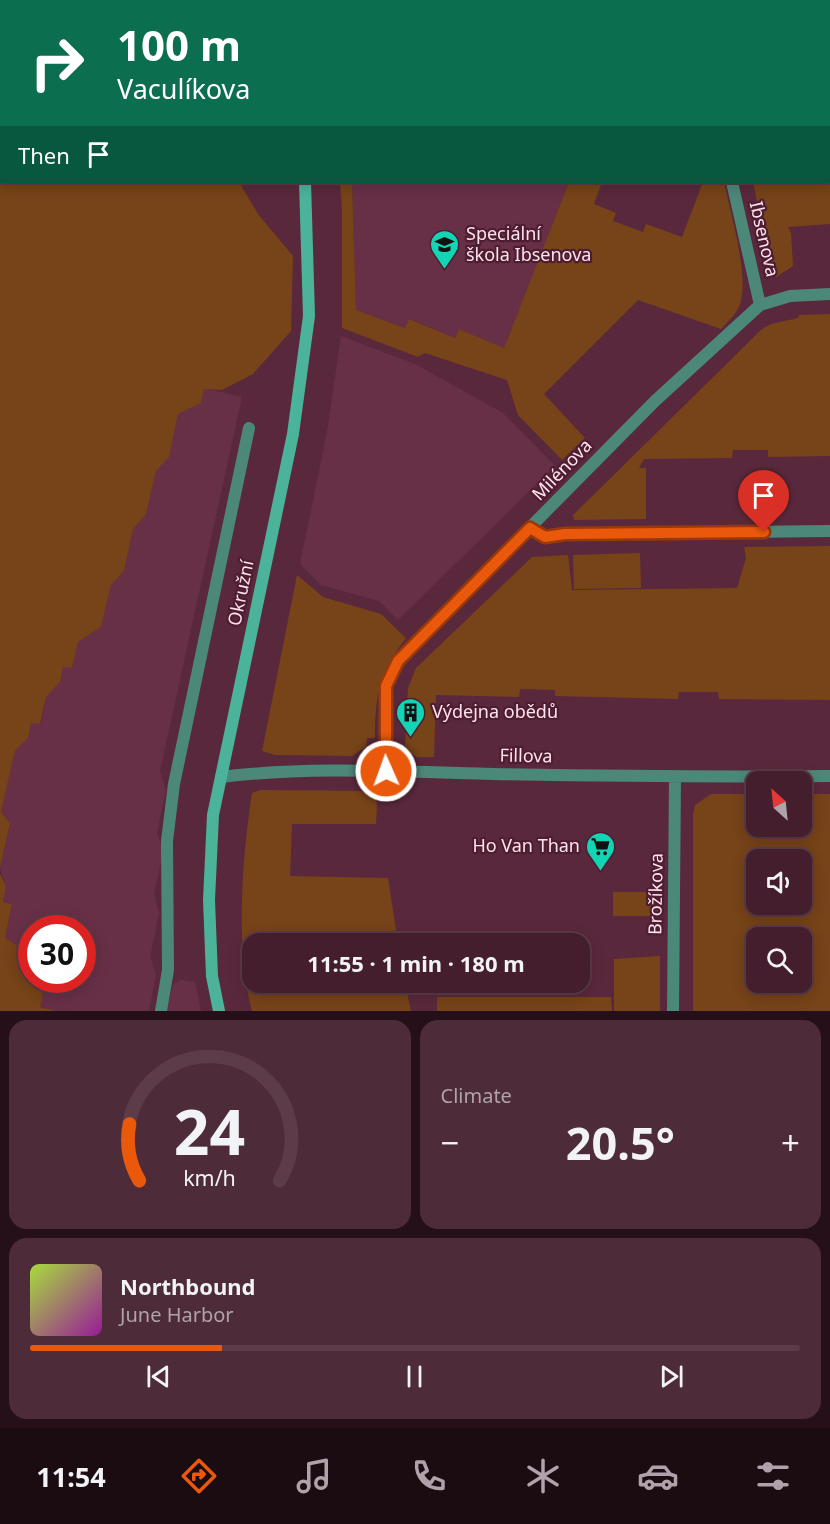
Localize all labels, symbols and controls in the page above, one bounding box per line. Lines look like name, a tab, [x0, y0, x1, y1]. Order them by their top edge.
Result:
text: 100 m	[117, 16, 241, 73]
icon: right	[18, 24, 96, 102]
text: Vaculíkova	[117, 70, 250, 107]
icon: arrive	[82, 138, 115, 171]
text: Then	[18, 140, 70, 170]
street label: Ibsenova	[745, 199, 785, 279]
place label: Speciální škola Ibsenova	[466, 221, 591, 266]
school or university icon: Speciální škola Ibsenova	[429, 228, 461, 270]
street label: Milénova	[526, 433, 597, 505]
pin	[738, 470, 789, 532]
icon: arrive	[747, 479, 780, 512]
street label: Okružní	[221, 557, 259, 628]
building icon: Výdejna obědů	[395, 696, 427, 738]
place label: Výdejna obědů	[432, 699, 558, 723]
position arrow	[354, 739, 418, 803]
street label: Fillova	[499, 743, 553, 767]
north arrow	[746, 771, 812, 837]
map controls	[746, 771, 812, 993]
supermarket icon: Ho Van Than	[585, 830, 617, 872]
place label: Ho Van Than	[472, 833, 580, 857]
button: sound	[746, 849, 812, 915]
street label: Brožíkova	[642, 853, 668, 935]
speed limit sign: 30	[18, 915, 96, 993]
button: search	[746, 927, 812, 993]
text: 11:55 · 1 min · 180 m	[307, 948, 525, 978]
text: Climate	[441, 1082, 512, 1109]
text: 24	[174, 1088, 245, 1173]
text: 20.5°	[566, 1112, 675, 1173]
text: −	[441, 1120, 459, 1165]
text: +	[781, 1120, 800, 1165]
text: km/h	[183, 1164, 236, 1193]
text: Northbound	[120, 1271, 255, 1301]
text: June Harbor	[120, 1301, 234, 1328]
icon: previous	[142, 1360, 175, 1393]
icon: pause	[398, 1360, 431, 1393]
icon: next	[655, 1360, 688, 1393]
icon: directions	[178, 1455, 220, 1497]
icon: music	[293, 1455, 335, 1497]
icon: phone	[408, 1455, 450, 1497]
icon: climate	[522, 1455, 564, 1497]
icon: car	[637, 1455, 679, 1497]
icon: filters	[752, 1455, 794, 1497]
text: 11:54	[36, 1458, 106, 1495]

